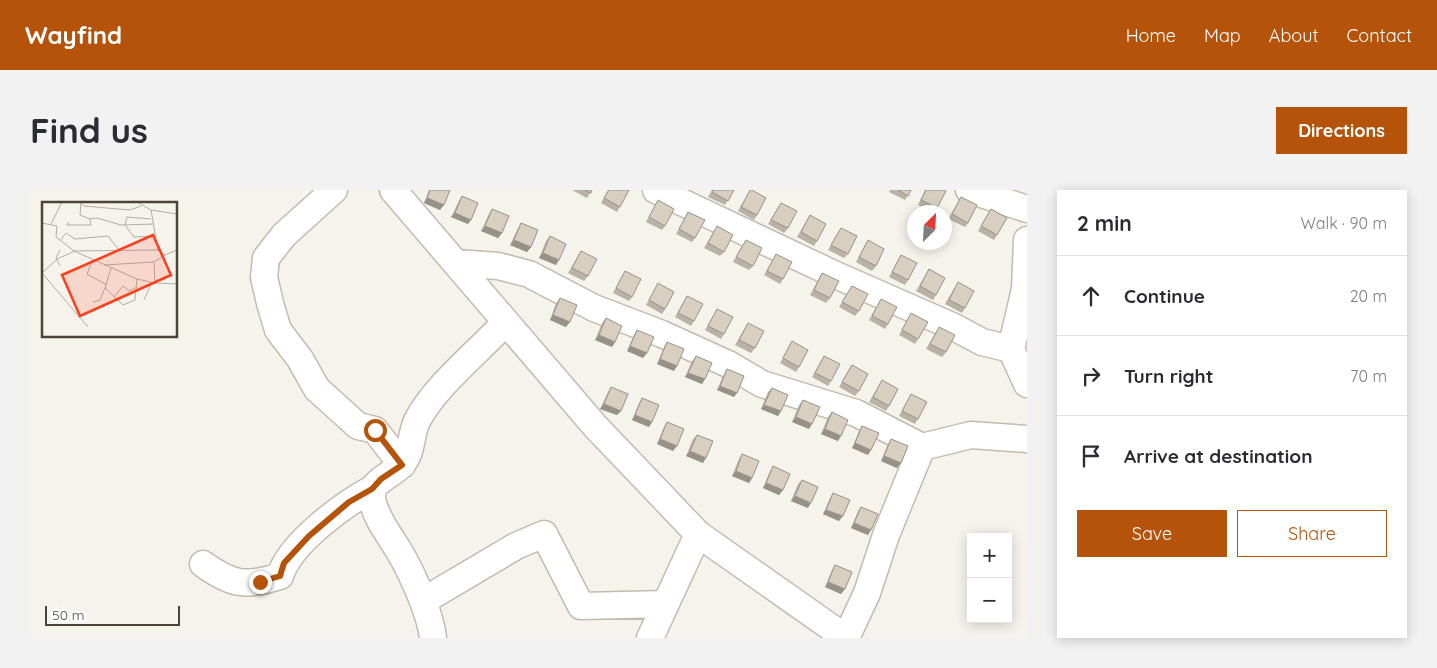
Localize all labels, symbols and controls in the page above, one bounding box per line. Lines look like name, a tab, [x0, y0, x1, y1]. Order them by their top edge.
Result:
text: Wayfind	[25, 20, 122, 50]
text: Home	[1126, 24, 1176, 47]
text: Map	[1204, 24, 1241, 47]
text: About	[1269, 24, 1319, 47]
text: Contact	[1347, 24, 1412, 47]
button: Directions	[1276, 107, 1407, 154]
text: Find us	[30, 108, 148, 152]
inset map	[42, 202, 178, 338]
north arrow	[907, 205, 952, 250]
text: 2 min	[1077, 210, 1132, 236]
text: Walk · 90 m	[1300, 213, 1387, 233]
icon: ahead	[1077, 282, 1105, 310]
text: Continue	[1124, 284, 1205, 308]
text: 20 m	[1350, 286, 1387, 306]
icon: right	[1077, 362, 1105, 390]
text: Turn right	[1124, 364, 1213, 388]
text: 70 m	[1350, 366, 1387, 386]
route start	[364, 419, 387, 442]
icon: arrive	[1077, 442, 1105, 470]
text: Arrive at destination	[1124, 444, 1313, 468]
button: Save	[1077, 510, 1227, 557]
button: Share	[1237, 510, 1387, 557]
map controls	[967, 533, 1012, 623]
button: +	[967, 533, 1012, 578]
route end	[249, 571, 272, 594]
button: −	[967, 578, 1012, 623]
scale bar	[45, 603, 180, 626]
text: 50 m	[52, 606, 85, 624]

